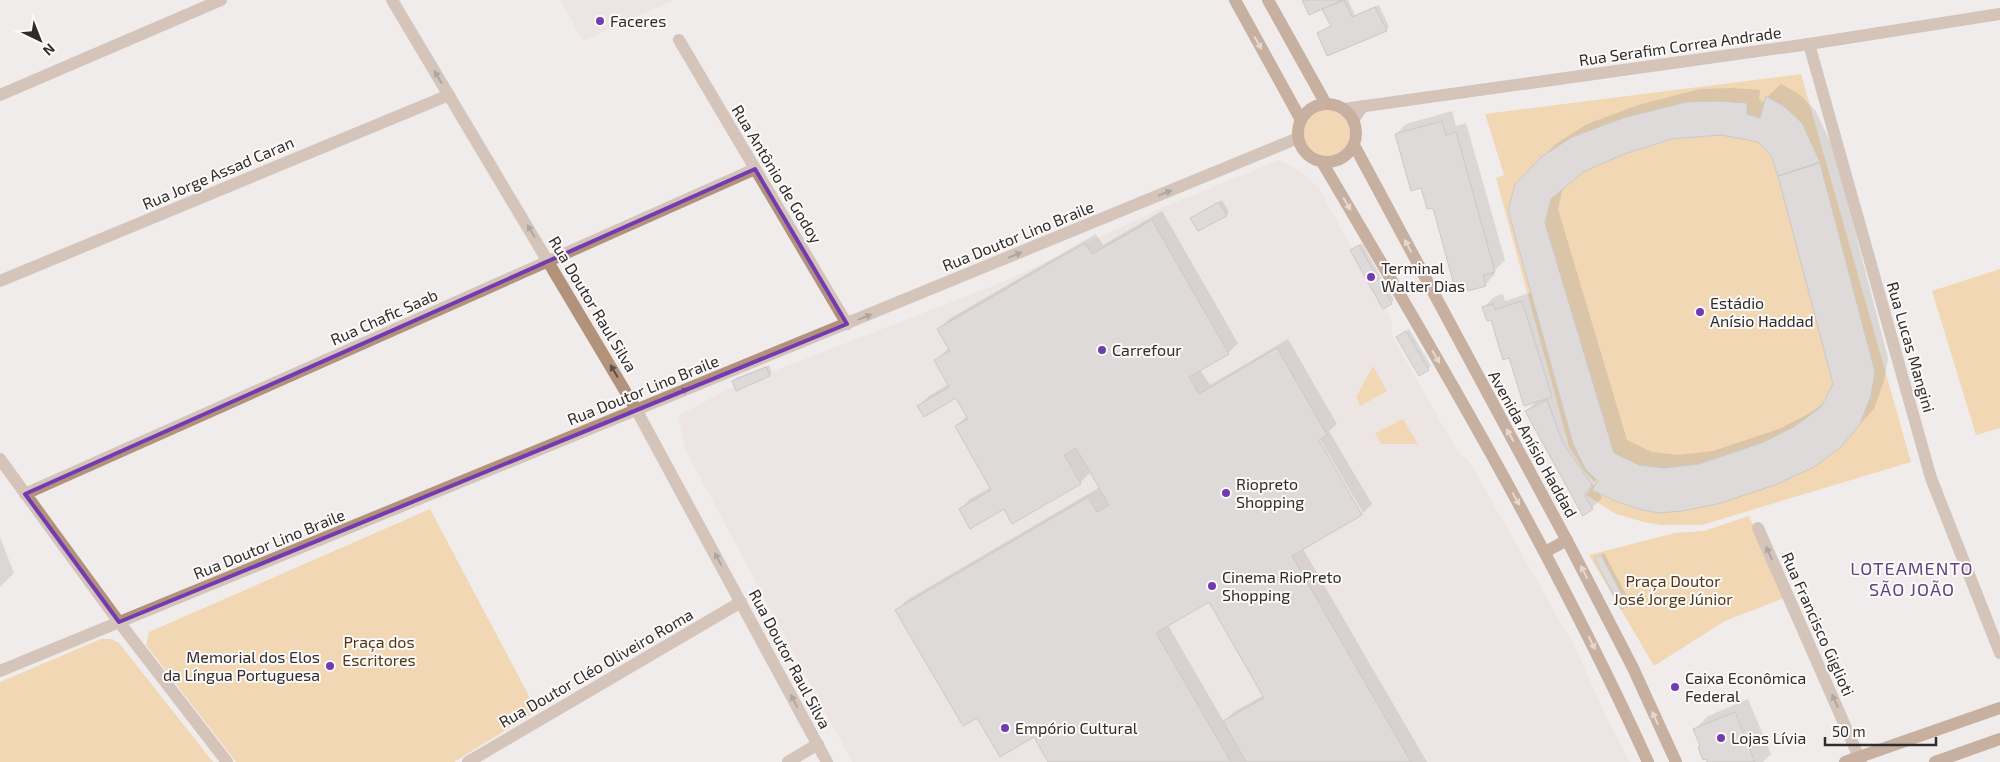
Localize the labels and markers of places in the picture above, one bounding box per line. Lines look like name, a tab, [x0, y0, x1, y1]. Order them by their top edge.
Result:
place label: Faceres	[610, 11, 666, 30]
marker: Faceres	[594, 15, 606, 27]
place label: Terminal Walter Dias	[1381, 258, 1465, 295]
marker: Terminal Walter Dias	[1365, 271, 1377, 283]
place label: Estádio Anísio Haddad	[1710, 293, 1814, 330]
marker: Estádio Anísio Haddad	[1694, 306, 1706, 318]
place label: Carrefour	[1112, 340, 1182, 359]
marker: Carrefour	[1096, 344, 1108, 356]
place label: Riopreto Shopping	[1236, 474, 1304, 511]
marker: Riopreto Shopping	[1220, 487, 1232, 499]
place label: Cinema RioPreto Shopping	[1222, 567, 1342, 604]
marker: Cinema RioPreto Shopping	[1206, 580, 1218, 592]
place label: Memorial dos Elos da Língua Portuguesa	[163, 647, 320, 684]
marker: Memorial dos Elos da Língua Portuguesa	[324, 660, 336, 672]
place label: Caixa Econômica Federal	[1685, 668, 1806, 705]
marker: Caixa Econômica Federal	[1669, 681, 1681, 693]
place label: Empório Cultural	[1015, 718, 1138, 737]
marker: Empório Cultural	[999, 722, 1011, 734]
place label: Lojas Lívia	[1731, 728, 1806, 748]
marker: Lojas Lívia	[1715, 732, 1727, 744]

